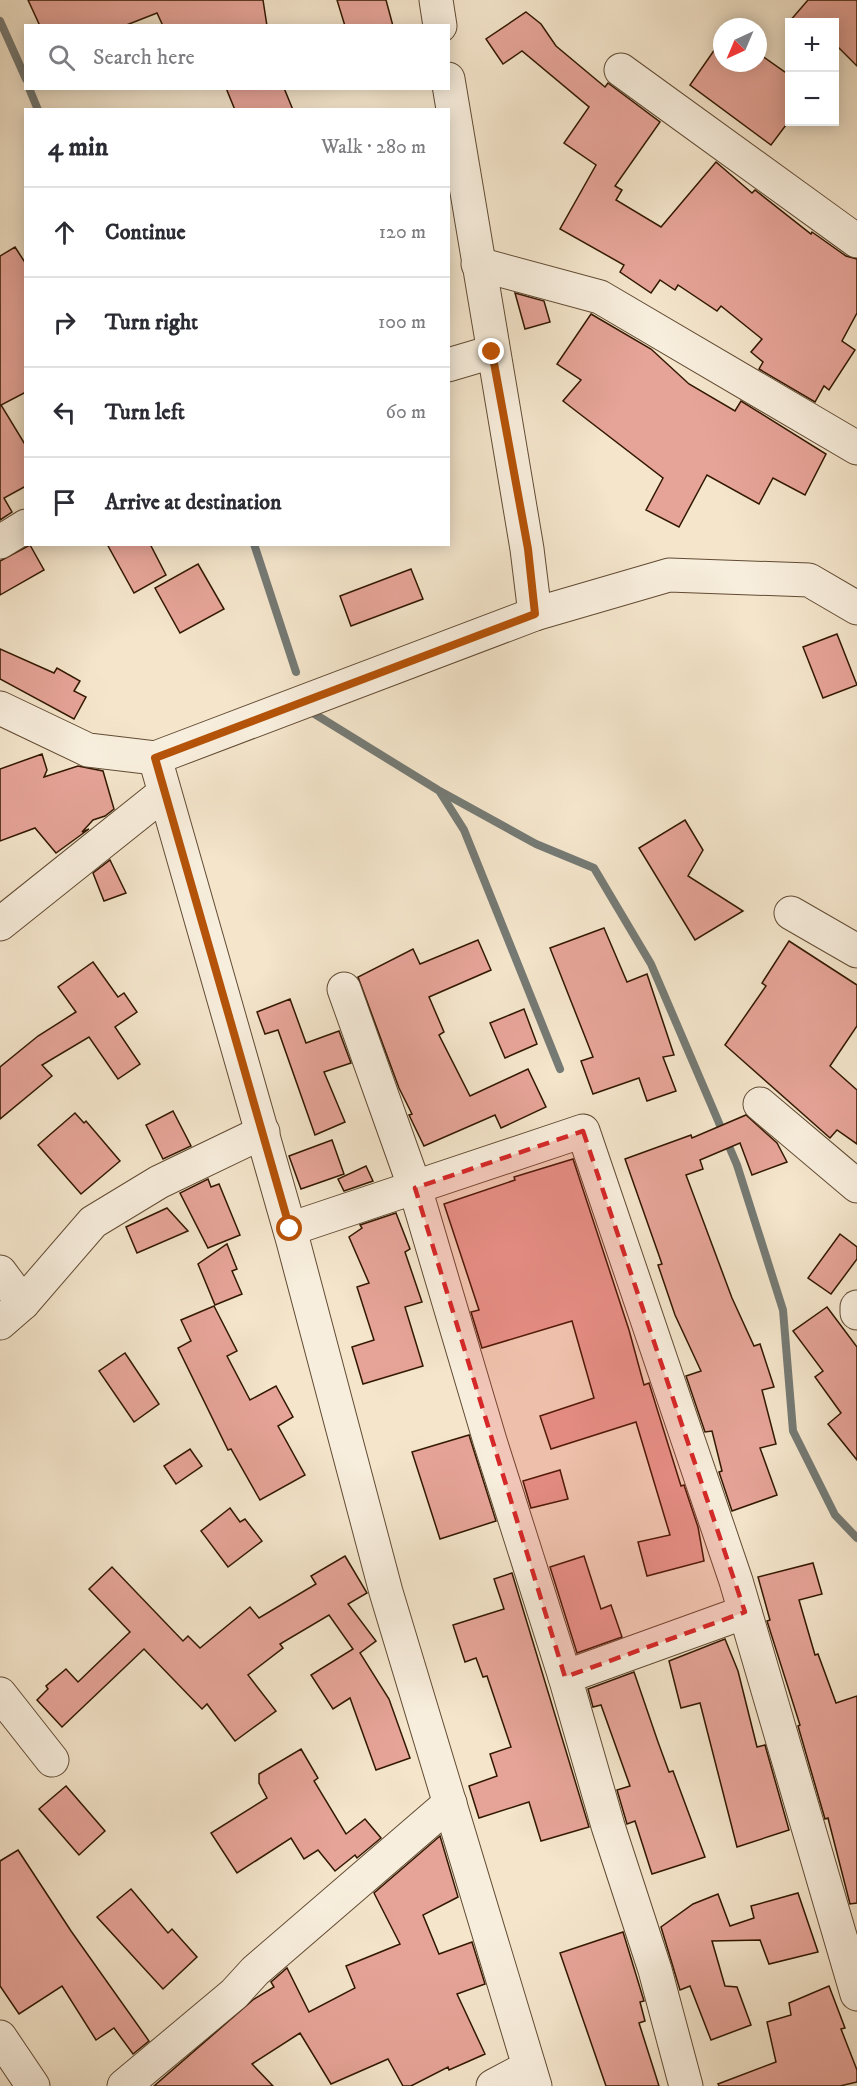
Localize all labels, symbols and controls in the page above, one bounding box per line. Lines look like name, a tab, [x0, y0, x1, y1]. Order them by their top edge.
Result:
north arrow	[713, 18, 767, 72]
map controls	[785, 18, 839, 126]
button: +	[785, 18, 839, 72]
search box	[24, 24, 450, 90]
icon: search	[45, 41, 78, 74]
text: Search here	[93, 44, 195, 71]
button: −	[785, 72, 839, 126]
text: 4 min	[48, 131, 108, 164]
text: Walk · 280 m	[321, 135, 426, 160]
icon: ahead	[48, 216, 81, 249]
text: Continue	[105, 219, 186, 246]
text: 120 m	[379, 220, 426, 245]
icon: right	[48, 306, 81, 339]
text: Turn right	[105, 309, 198, 336]
text: 100 m	[378, 310, 426, 335]
route end	[478, 338, 504, 364]
icon: left	[48, 396, 81, 429]
text: Turn left	[105, 399, 185, 426]
text: 60 m	[386, 400, 426, 425]
icon: arrive	[48, 486, 81, 519]
text: Arrive at destination	[105, 489, 282, 516]
route start	[276, 1215, 302, 1241]

